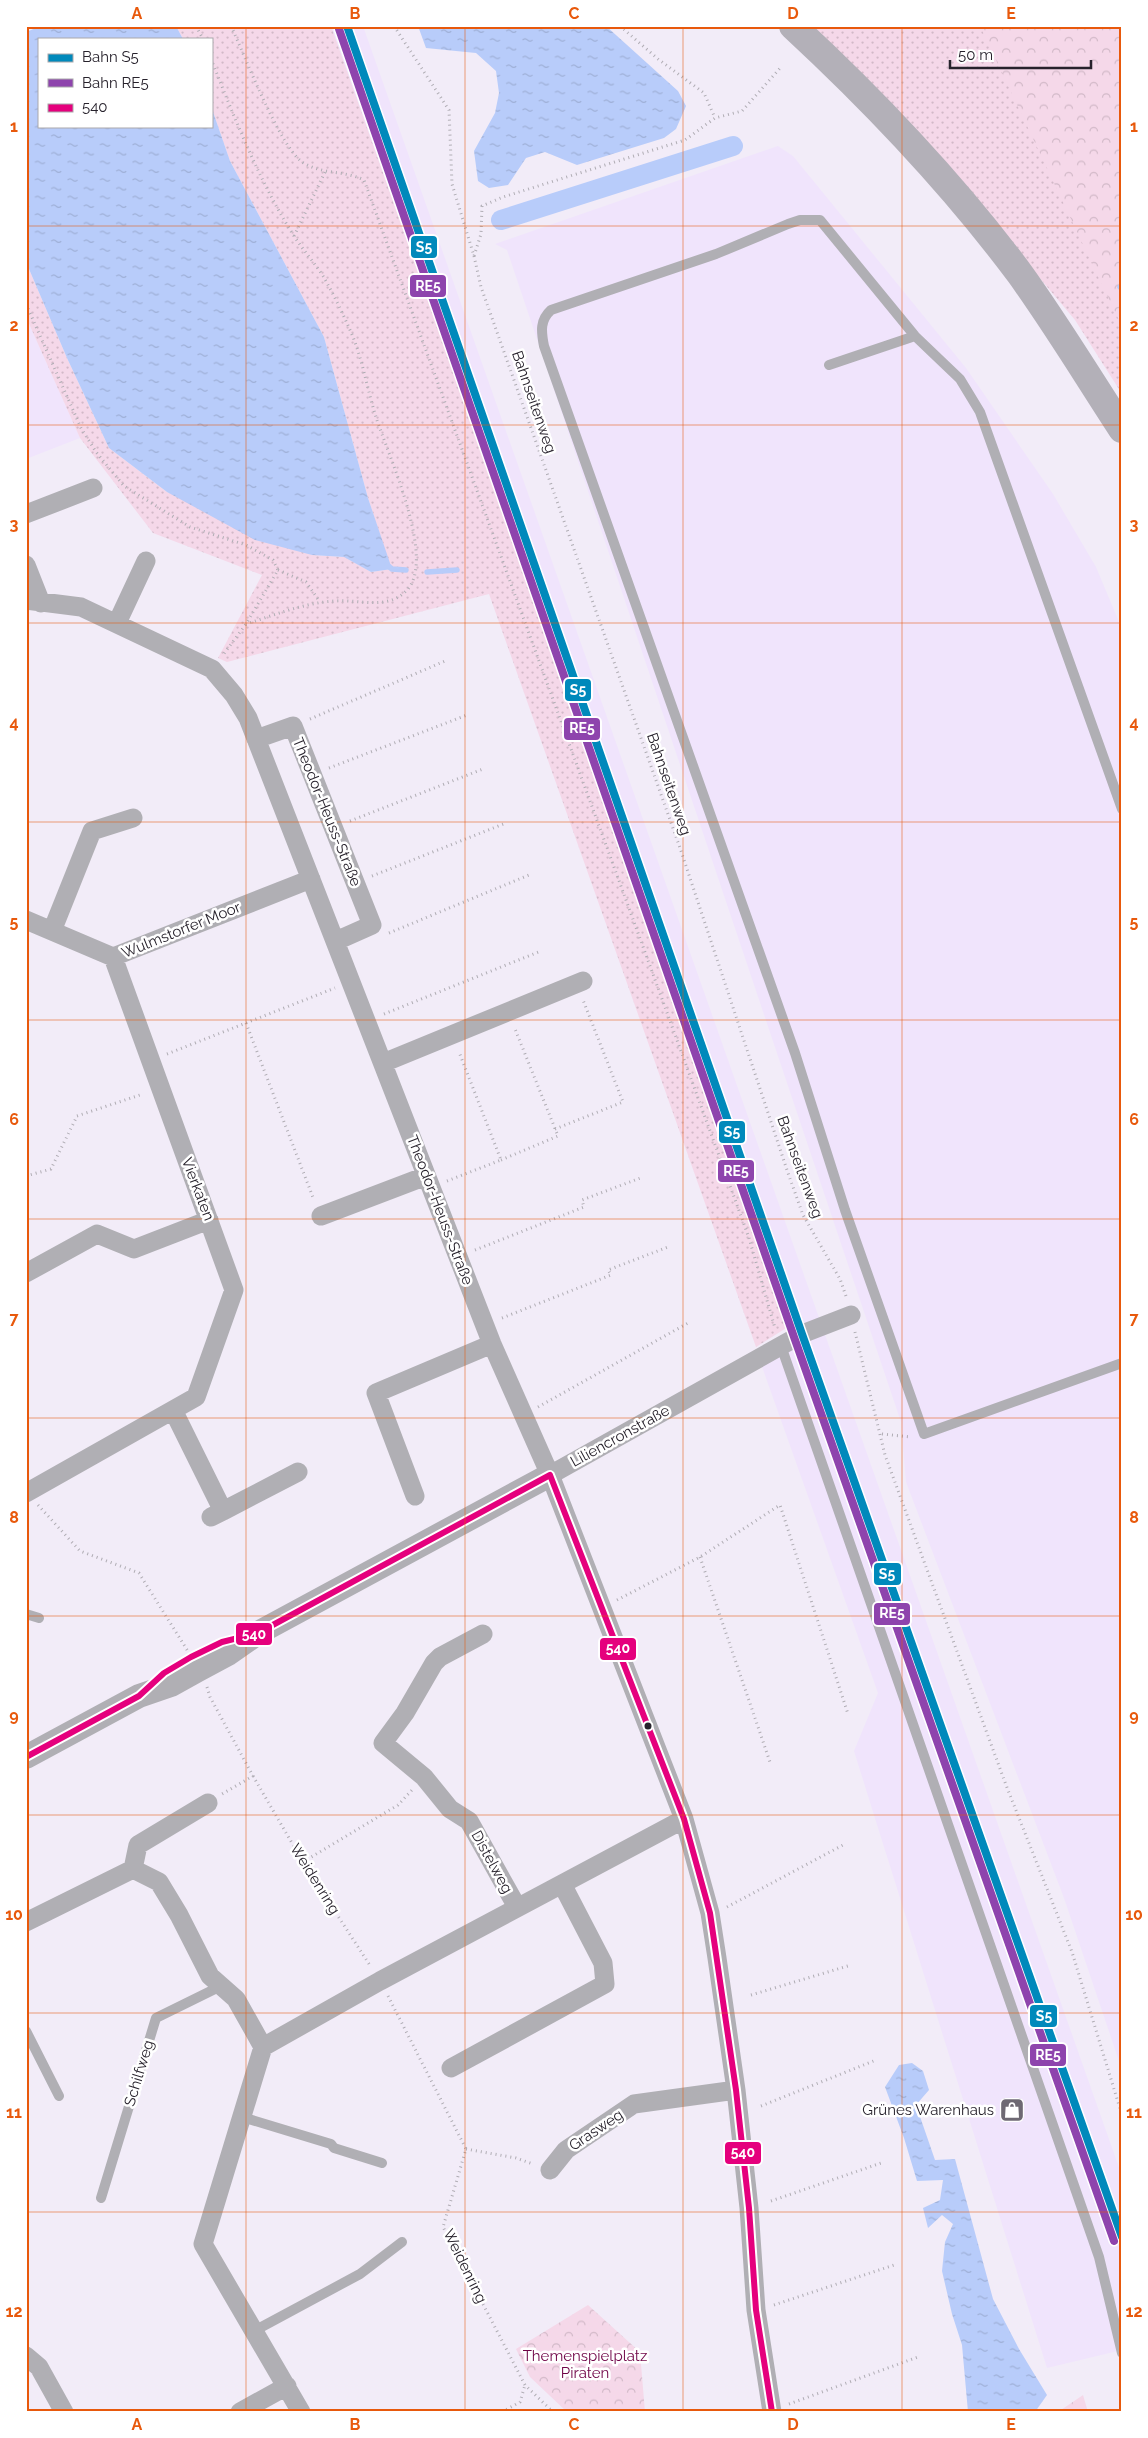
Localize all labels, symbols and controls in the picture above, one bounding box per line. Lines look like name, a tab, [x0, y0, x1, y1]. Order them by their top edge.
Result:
text: A	[132, 4, 143, 23]
text: B	[350, 4, 361, 23]
text: C	[569, 4, 580, 23]
text: D	[787, 4, 799, 23]
text: E	[1006, 4, 1016, 23]
legend	[38, 38, 212, 128]
scale bar	[950, 38, 1092, 70]
text: 50 m	[958, 46, 993, 64]
text: Bahn S5	[82, 48, 139, 66]
text: Bahn RE5	[82, 74, 149, 92]
text: 540	[82, 98, 108, 116]
text: 1	[10, 117, 18, 136]
text: 1	[1130, 117, 1138, 136]
line badge: S5	[410, 235, 438, 259]
text: S5	[416, 239, 432, 255]
line badge: RE5	[409, 274, 447, 298]
text: RE5	[415, 278, 441, 294]
text: 2	[9, 316, 19, 335]
text: 2	[1129, 316, 1139, 335]
street label: Bahnseitenweg	[508, 348, 560, 456]
text: 3	[10, 515, 19, 534]
text: 3	[1130, 515, 1139, 534]
line badge: S5	[564, 678, 592, 702]
text: S5	[570, 682, 586, 698]
text: 4	[9, 713, 19, 732]
text: 4	[1129, 713, 1139, 732]
line badge: RE5	[563, 717, 601, 741]
text: RE5	[569, 720, 595, 736]
street label: Bahnseitenweg	[643, 730, 695, 838]
street label: Theodor-Heuss-Straße	[289, 735, 365, 889]
street label: Wulmstorfer Moor	[119, 898, 244, 962]
text: 5	[10, 912, 19, 931]
text: 5	[1130, 912, 1139, 931]
text: 6	[9, 1110, 19, 1129]
text: 6	[1129, 1110, 1139, 1129]
street label: Bahnseitenweg	[773, 1114, 827, 1220]
line badge: S5	[718, 1120, 746, 1144]
text: S5	[724, 1124, 740, 1140]
street label: Theodor-Heuss-Straße	[403, 1133, 477, 1288]
street label: Vierkaten	[178, 1155, 218, 1223]
line badge: RE5	[717, 1159, 755, 1183]
text: RE5	[723, 1163, 749, 1179]
text: 7	[10, 1309, 19, 1328]
text: 7	[1130, 1309, 1139, 1328]
street label: Liliencronstraße	[567, 1401, 673, 1471]
text: 8	[9, 1508, 19, 1527]
text: 8	[1129, 1508, 1139, 1527]
line badge: S5	[873, 1562, 902, 1586]
text: S5	[879, 1566, 895, 1582]
line badge: RE5	[873, 1602, 911, 1626]
text: RE5	[879, 1605, 905, 1621]
line badge: 540	[235, 1622, 273, 1646]
text: 540	[242, 1626, 266, 1642]
line badge: 540	[599, 1637, 637, 1661]
text: 540	[606, 1640, 630, 1656]
text: 9	[9, 1706, 19, 1725]
text: 9	[1129, 1706, 1139, 1725]
unlabelled marker	[643, 1721, 653, 1731]
street label: Distelweg	[467, 1828, 517, 1896]
street label: Weidenring	[286, 1840, 344, 1918]
text: 10	[5, 1905, 23, 1924]
text: 10	[1125, 1905, 1143, 1924]
line badge: S5	[1029, 2004, 1058, 2028]
text: S5	[1036, 2008, 1052, 2024]
street label: Schilfweg	[120, 2038, 158, 2108]
line badge: RE5	[1029, 2043, 1067, 2067]
text: RE5	[1035, 2047, 1061, 2063]
shop icon: Grünes Warenhaus	[999, 2097, 1025, 2123]
place label: Grünes Warenhaus	[862, 2101, 994, 2119]
text: 11	[6, 2103, 22, 2122]
text: 11	[1126, 2103, 1142, 2122]
street label: Grasweg	[566, 2105, 626, 2155]
line badge: 540	[724, 2141, 762, 2165]
text: 540	[731, 2144, 755, 2160]
street label: Weidenring	[439, 2226, 491, 2306]
text: 12	[6, 2302, 22, 2321]
text: 12	[1126, 2302, 1142, 2321]
park label: Themenspielplatz Piraten	[523, 2347, 647, 2382]
text: A	[132, 2415, 143, 2434]
text: B	[350, 2415, 361, 2434]
text: C	[569, 2415, 580, 2434]
text: D	[787, 2415, 799, 2434]
text: E	[1006, 2415, 1016, 2434]

